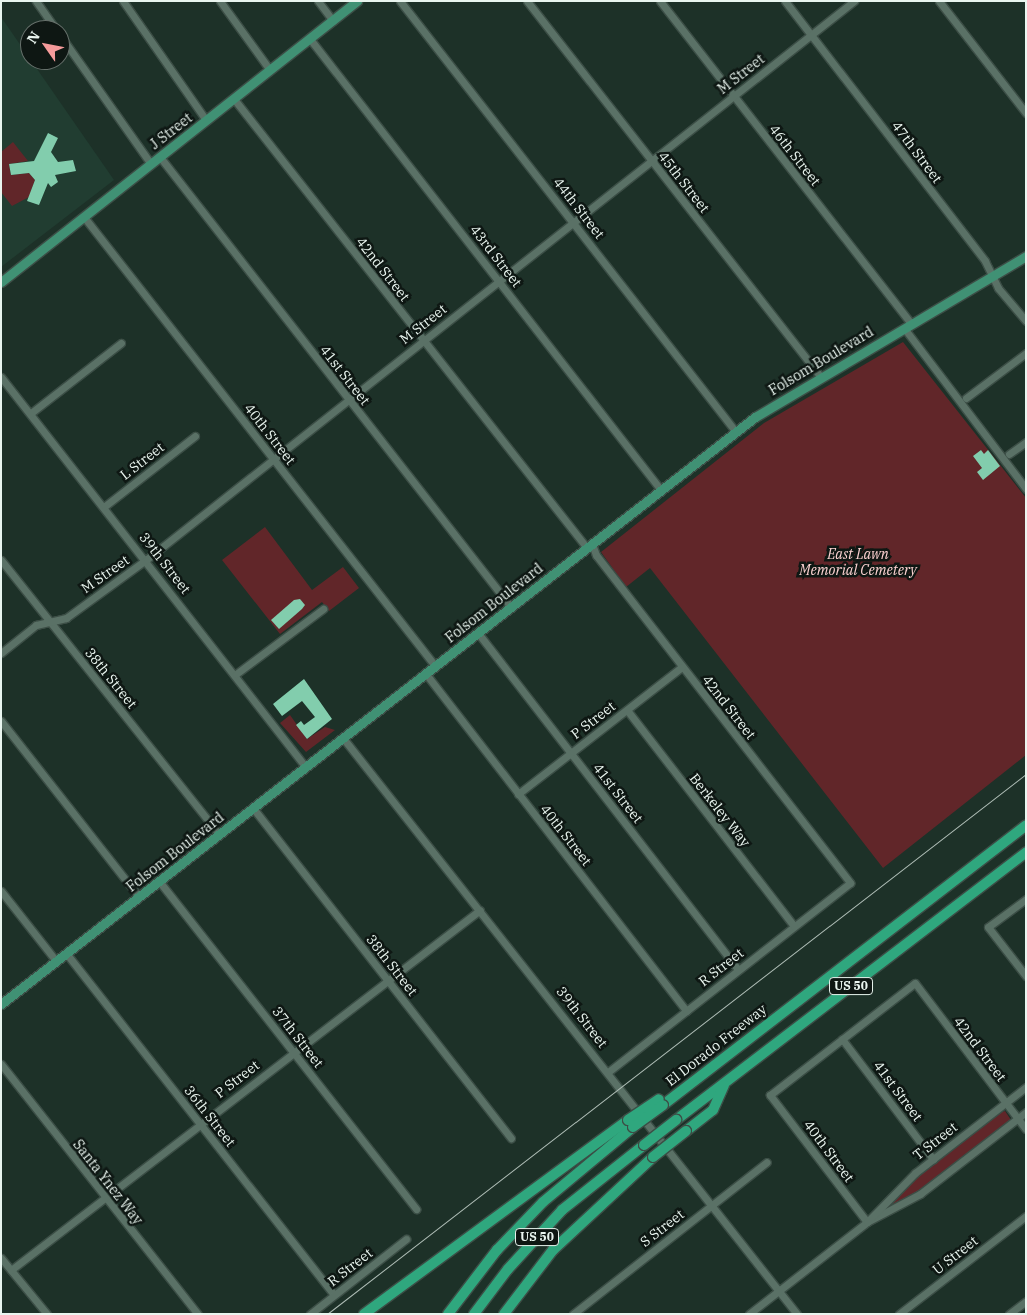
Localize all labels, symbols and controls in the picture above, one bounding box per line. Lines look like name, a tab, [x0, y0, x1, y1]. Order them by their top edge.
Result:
north arrow	[20, 20, 70, 70]
text: N	[23, 28, 44, 47]
street label: M Street	[714, 51, 768, 97]
street label: J Street	[147, 109, 195, 153]
street label: 47th Street	[888, 118, 946, 186]
street label: 46th Street	[766, 121, 824, 189]
street label: 45th Street	[655, 148, 713, 216]
street label: 44th Street	[550, 174, 608, 242]
street label: 43rd Street	[467, 222, 525, 290]
street label: 42nd Street	[353, 234, 413, 304]
street label: M Street	[396, 301, 450, 347]
street label: Folsom Boulevard	[766, 323, 876, 399]
street label: 41st Street	[317, 342, 373, 408]
street label: 40th Street	[241, 400, 299, 468]
street label: L Street	[117, 439, 167, 483]
street label: 39th Street	[136, 529, 194, 597]
park label: East Lawn Memorial Cemetery	[799, 546, 917, 578]
street label: M Street	[78, 551, 132, 597]
street label: Folsom Boulevard	[442, 560, 546, 646]
street label: 38th Street	[81, 644, 141, 712]
street label: 42nd Street	[699, 672, 759, 742]
street label: P Street	[568, 698, 618, 742]
street label: 41st Street	[590, 760, 646, 826]
street label: Berkeley Way	[686, 770, 754, 850]
street label: 40th Street	[537, 801, 595, 869]
street label: Folsom Boulevard	[123, 809, 227, 895]
street label: 38th Street	[363, 931, 421, 999]
street label: R Street	[695, 944, 747, 990]
road number: US 50	[828, 976, 874, 996]
street label: 39th Street	[553, 983, 611, 1051]
street label: El Dorado Freeway	[662, 1000, 770, 1090]
street label: 37th Street	[269, 1003, 327, 1071]
street label: 42nd Street	[950, 1013, 1010, 1085]
street label: P Street	[212, 1057, 262, 1101]
street label: 41st Street	[870, 1058, 926, 1124]
street label: 36th Street	[181, 1082, 239, 1150]
street label: 40th Street	[800, 1117, 858, 1185]
street label: T Street	[909, 1118, 961, 1164]
street label: Santa Ynez Way	[70, 1136, 146, 1228]
street label: S Street	[637, 1206, 687, 1250]
road number: US 50	[514, 1228, 560, 1246]
street label: U Street	[929, 1232, 981, 1278]
street label: R Street	[324, 1244, 376, 1290]

